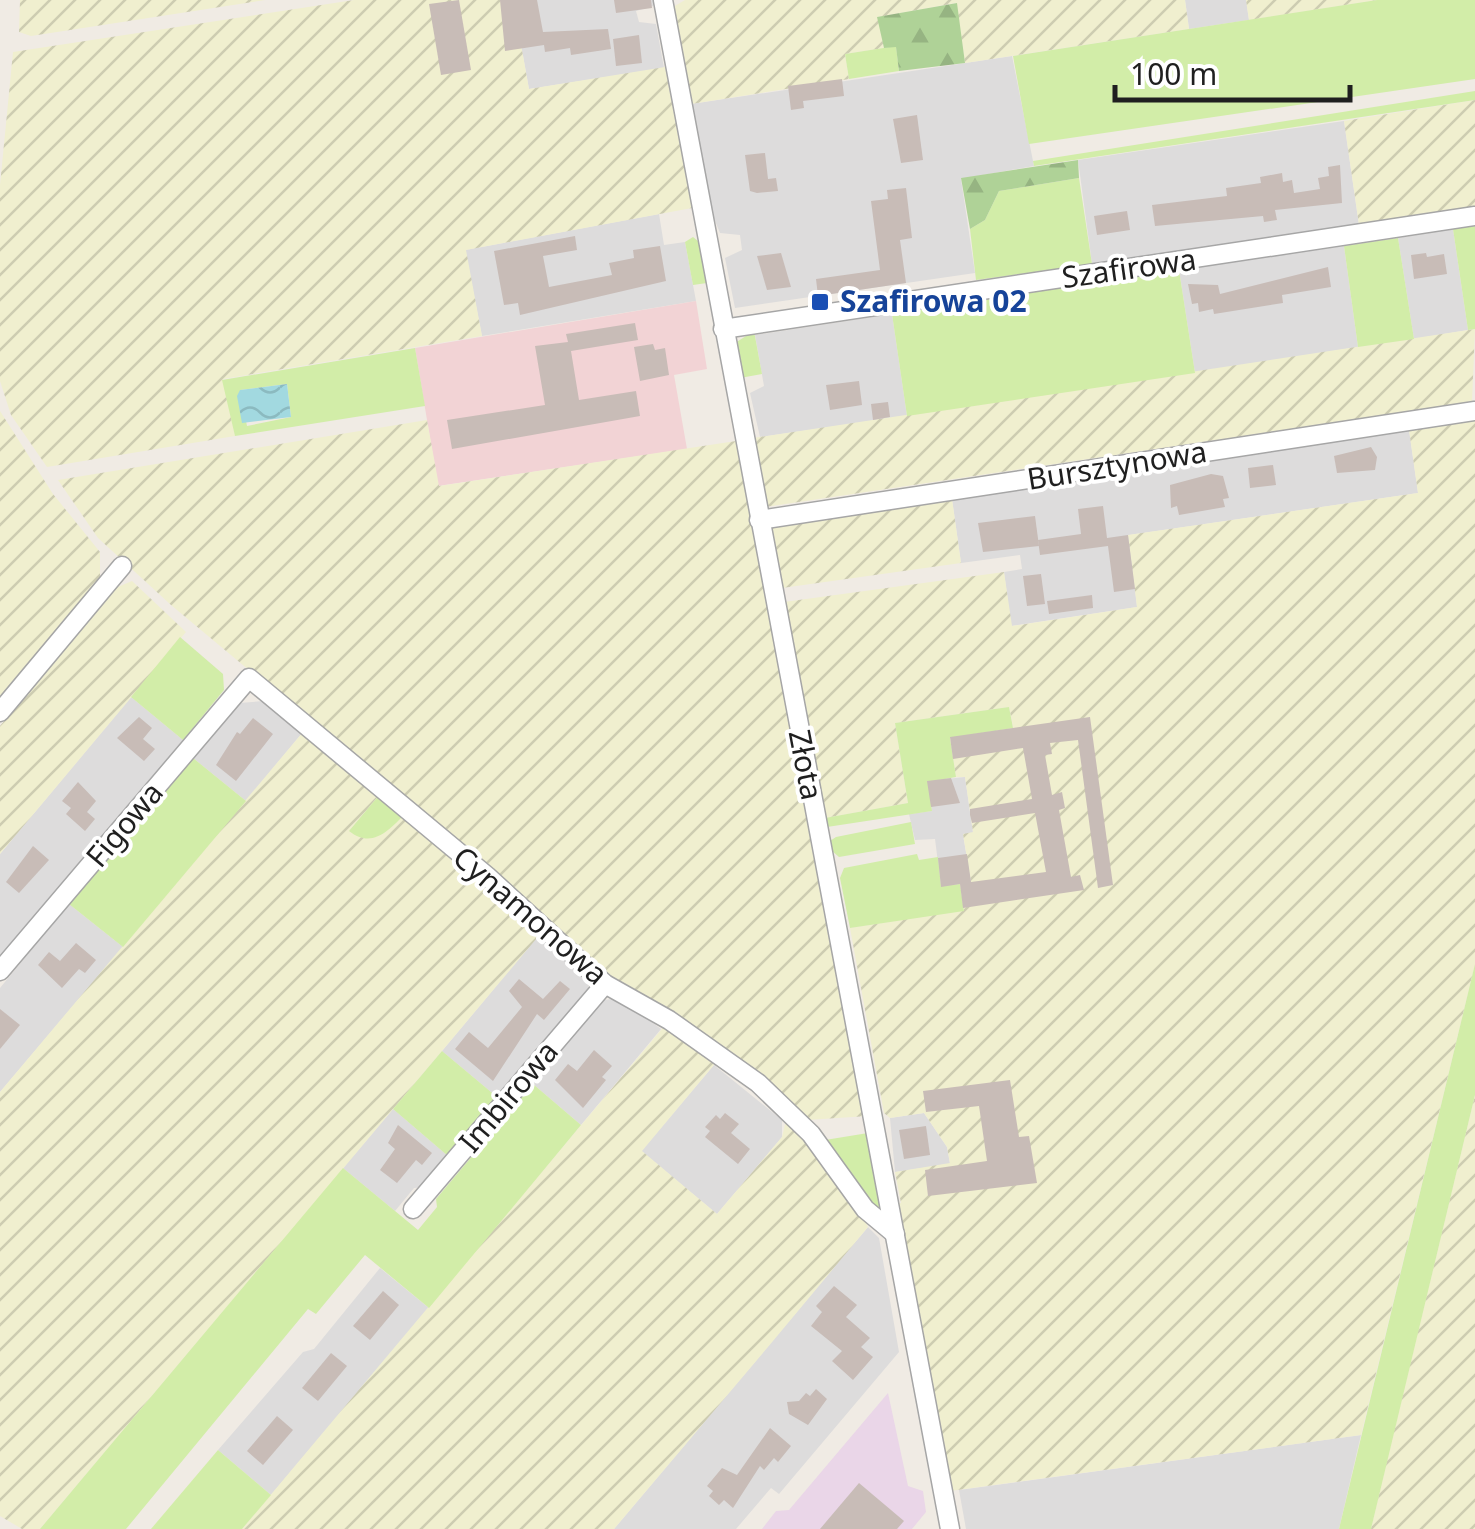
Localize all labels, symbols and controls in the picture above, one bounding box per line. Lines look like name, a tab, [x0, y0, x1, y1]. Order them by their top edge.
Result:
scale bar	[1115, 40, 1350, 102]
text: 100 m	[1130, 53, 1217, 94]
street label: Szafirowa	[1059, 238, 1199, 297]
place label: Szafirowa 02	[840, 280, 1027, 321]
marker: Szafirowa 02	[809, 291, 831, 313]
street label: Bursztynowa	[1024, 430, 1210, 499]
street label: Złota	[780, 726, 833, 803]
street label: Figowa	[76, 773, 172, 875]
street label: Cynamonowa	[445, 836, 617, 993]
street label: Imbirowa	[449, 1031, 567, 1161]

